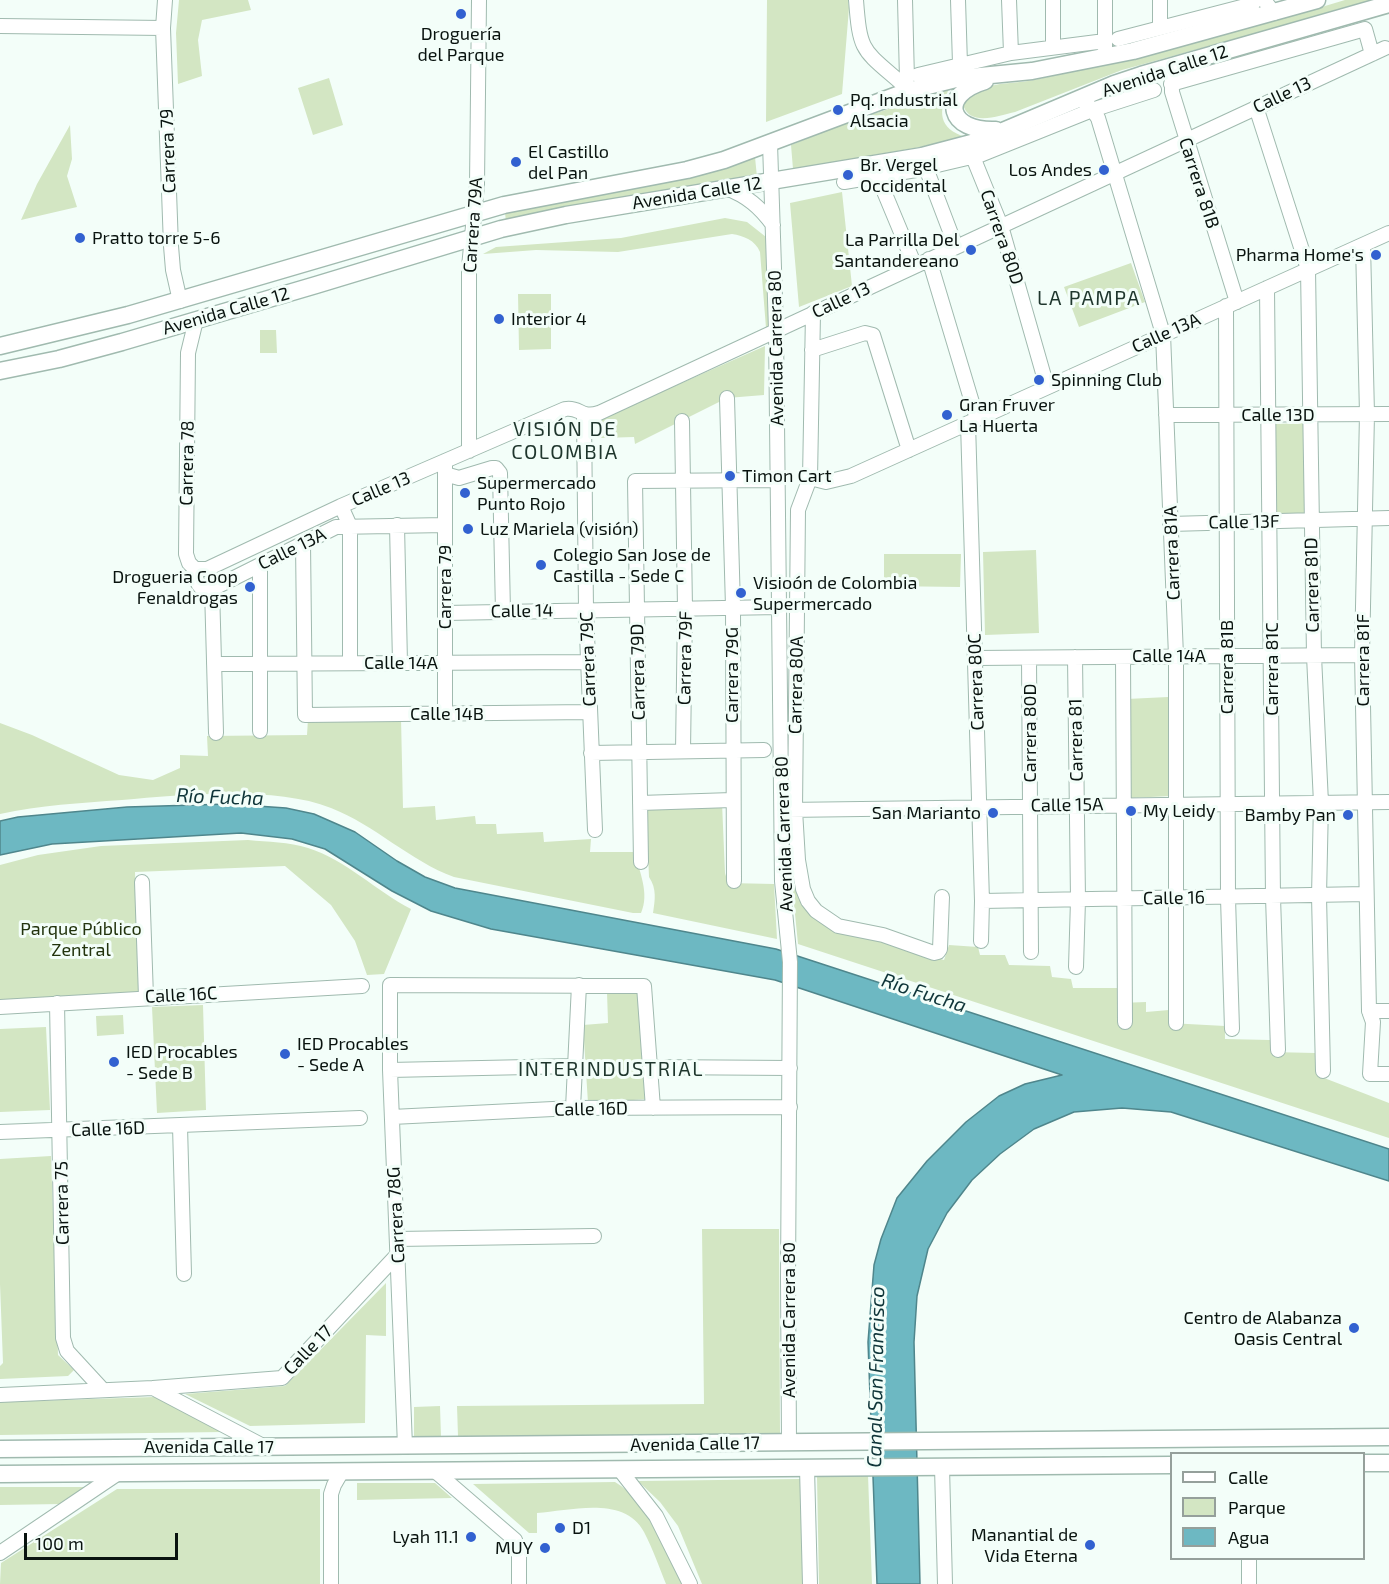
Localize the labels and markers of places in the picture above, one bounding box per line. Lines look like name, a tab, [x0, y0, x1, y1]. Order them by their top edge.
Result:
marker: Droguería del Parque	[454, 7, 468, 21]
place label: Droguería del Parque	[418, 23, 504, 66]
place label: Pq. Industrial Alsacia	[850, 89, 958, 132]
marker: Pq. Industrial Alsacia	[831, 103, 845, 117]
place label: El Castillo del Pan	[528, 141, 609, 184]
place label: Br. Vergel Occidental	[860, 154, 946, 196]
marker: El Castillo del Pan	[509, 155, 523, 169]
place label: Los Andes	[1009, 159, 1092, 181]
marker: Los Andes	[1097, 163, 1111, 177]
marker: Br. Vergel Occidental	[841, 168, 855, 182]
place label: Pratto torre 5-6	[92, 227, 221, 249]
place label: La Parrilla Del Santandereano	[834, 229, 959, 272]
marker: Pratto torre 5-6	[73, 231, 87, 245]
marker: La Parrilla Del Santandereano	[964, 243, 978, 257]
place label: Pharma Home's	[1236, 244, 1364, 266]
marker: Pharma Home's	[1369, 248, 1383, 262]
place label: Interior 4	[511, 308, 587, 330]
marker: Interior 4	[492, 312, 506, 326]
place label: Spinning Club	[1051, 369, 1162, 391]
marker: Spinning Club	[1032, 373, 1046, 387]
place label: Gran Fruver La Huerta	[959, 394, 1055, 436]
marker: Gran Fruver La Huerta	[940, 408, 954, 422]
place label: Timon Cart	[742, 465, 832, 487]
marker: Timon Cart	[723, 469, 737, 483]
place label: Supermercado Punto Rojo	[477, 472, 596, 514]
marker: Supermercado Punto Rojo	[458, 486, 472, 500]
place label: Luz Mariela (visión)	[480, 518, 638, 540]
marker: Luz Mariela (visión)	[461, 522, 475, 536]
place label: Colegio San Jose de Castilla - Sede C	[553, 544, 711, 586]
marker: Colegio San Jose de Castilla - Sede C	[534, 558, 548, 572]
place label: Drogueria Coop Fenaldrogas	[112, 566, 238, 608]
place label: Visioón de Colombia Supermercado	[753, 572, 917, 614]
marker: Drogueria Coop Fenaldrogas	[243, 580, 257, 594]
marker: Visioón de Colombia Supermercado	[734, 586, 748, 600]
place label: My Leidy	[1143, 800, 1216, 822]
place label: San Marianto	[872, 802, 981, 824]
marker: My Leidy	[1124, 804, 1138, 818]
place label: Bamby Pan	[1245, 804, 1336, 826]
marker: San Marianto	[986, 806, 1000, 820]
marker: Bamby Pan	[1341, 808, 1355, 822]
place label: IED Procables - Sede A	[297, 1033, 409, 1076]
place label: IED Procables - Sede B	[126, 1041, 238, 1084]
marker: IED Procables - Sede A	[278, 1047, 292, 1061]
marker: IED Procables - Sede B	[107, 1055, 121, 1069]
place label: Centro de Alabanza Oasis Central	[1183, 1307, 1342, 1350]
marker: Centro de Alabanza Oasis Central	[1347, 1321, 1361, 1335]
place label: D1	[572, 1517, 591, 1539]
marker: D1	[553, 1521, 567, 1535]
place label: Manantial de Vida Eterna	[971, 1524, 1078, 1567]
place label: Lyah 11.1	[392, 1526, 459, 1548]
marker: Lyah 11.1	[464, 1530, 478, 1544]
place label: MUY	[495, 1537, 533, 1559]
marker: Manantial de Vida Eterna	[1083, 1538, 1097, 1552]
marker: MUY	[538, 1541, 552, 1555]

